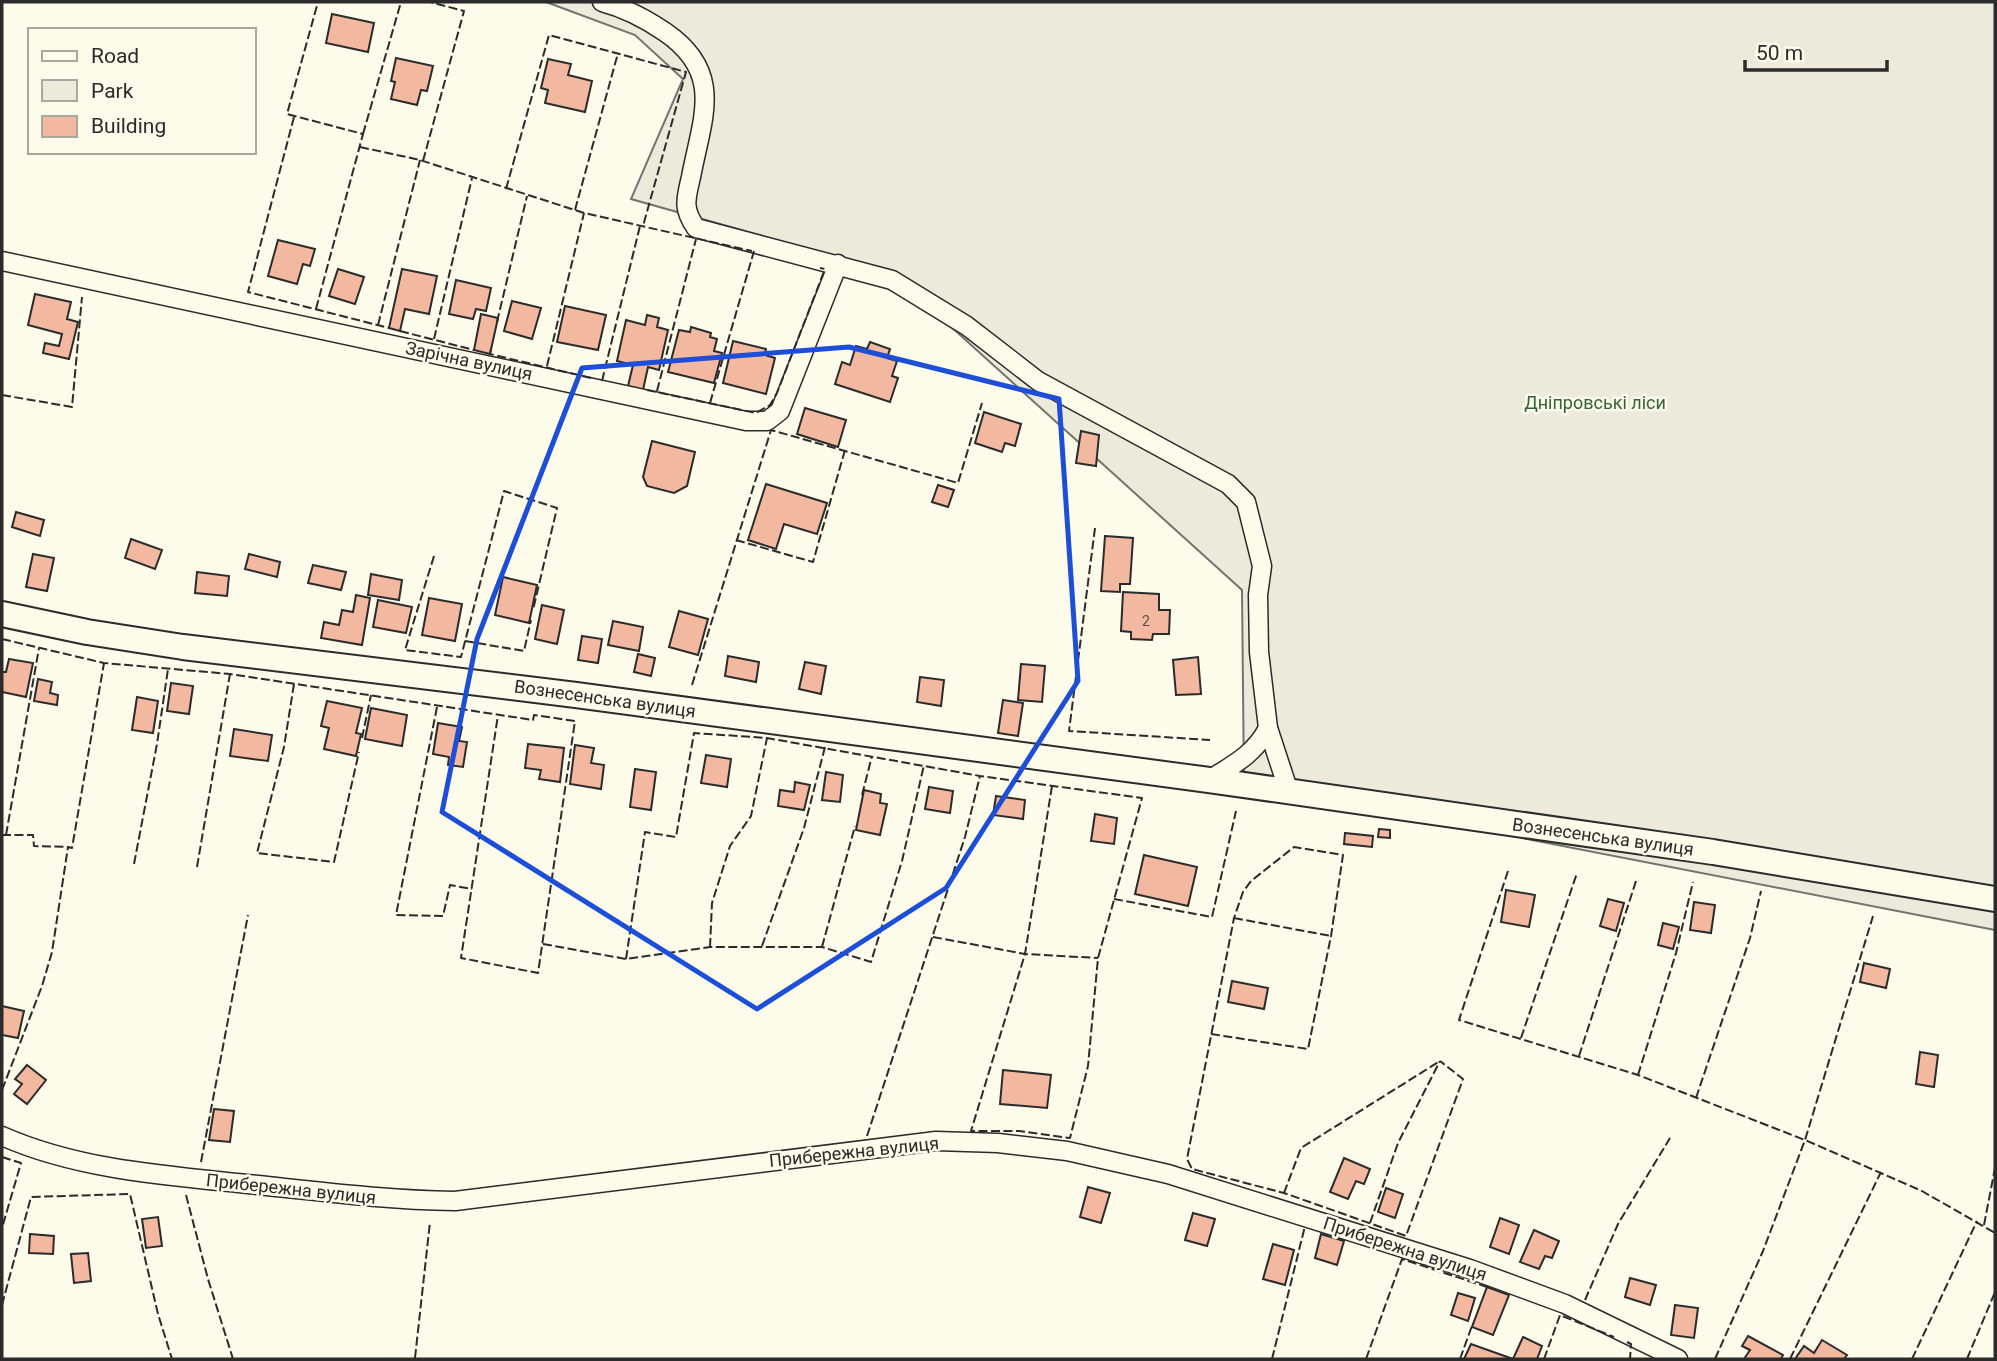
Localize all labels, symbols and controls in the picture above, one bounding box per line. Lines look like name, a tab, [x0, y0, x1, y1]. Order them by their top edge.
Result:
legend	[28, 28, 256, 154]
scale bar	[1745, 28, 1887, 72]
text: 50 m	[1756, 41, 1803, 65]
text: Road	[91, 44, 139, 68]
text: Park	[91, 79, 134, 103]
text: Building	[91, 114, 166, 138]
street label: Зарічна вулиця	[404, 337, 534, 384]
park label: Дніпровські ліси	[1524, 392, 1666, 413]
house number: 2	[1142, 613, 1150, 629]
street label: Вознесенська вулиця	[513, 675, 697, 722]
street label: Вознесенська вулиця	[1511, 813, 1695, 860]
street label: Прибережна вулиця	[768, 1132, 940, 1171]
street label: Прибережна вулиця	[205, 1169, 377, 1208]
street label: Прибережна вулиця	[1321, 1212, 1490, 1285]

